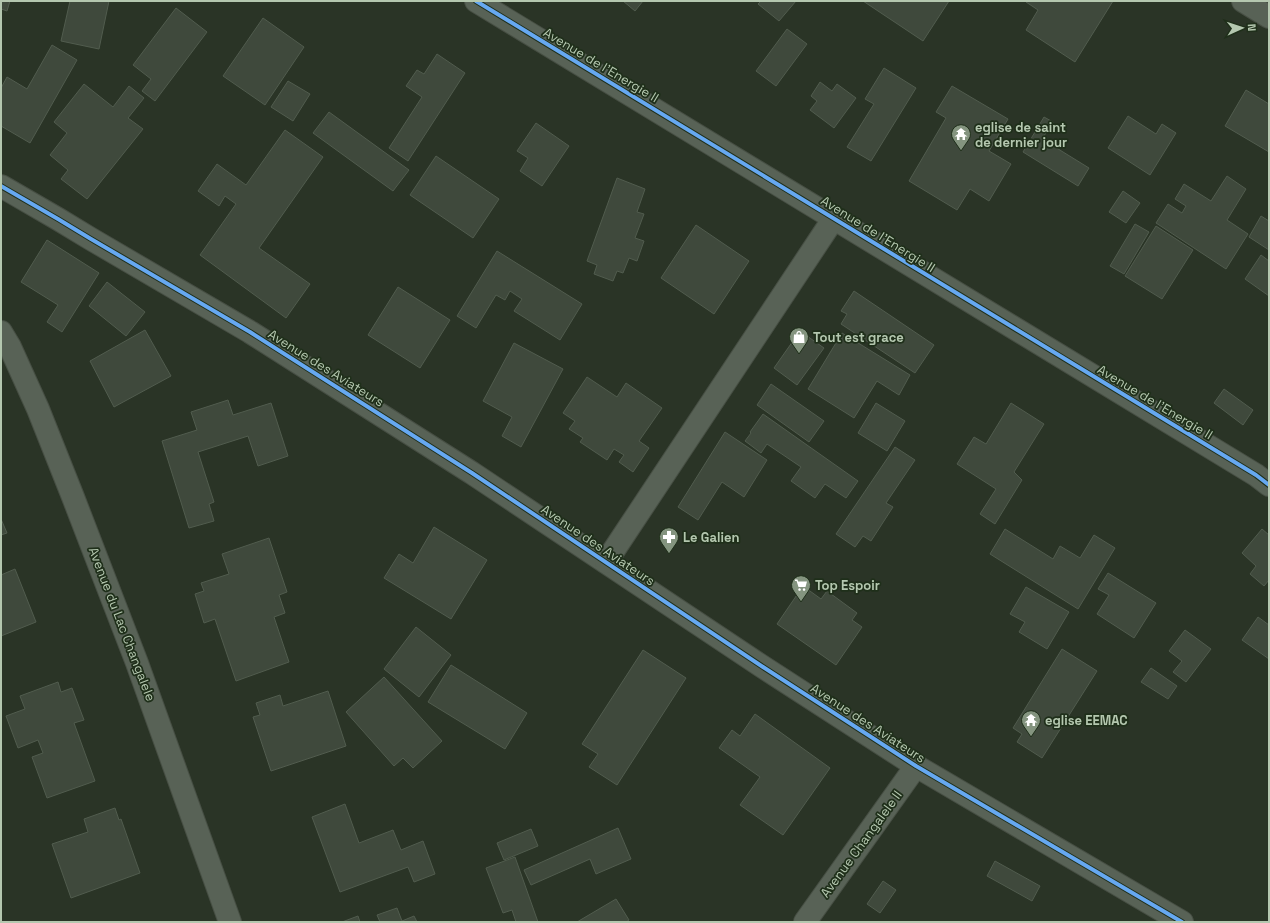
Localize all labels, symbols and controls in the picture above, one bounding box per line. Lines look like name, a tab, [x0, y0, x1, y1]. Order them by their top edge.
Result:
north arrow	[1222, 8, 1262, 48]
text: N	[1245, 23, 1259, 32]
street label: Avenue de l'Energie II	[540, 24, 662, 106]
place label: eglise de saint de dernier jour	[975, 119, 1067, 151]
temple icon: eglise de saint de dernier jour	[950, 123, 972, 151]
street label: Avenue de l'Energie II	[818, 192, 938, 276]
street label: Avenue des Aviateurs	[265, 325, 387, 411]
shop icon: Tout est grace	[788, 326, 810, 354]
place label: Tout est grace	[813, 329, 904, 346]
street label: Avenue de l'Energie II	[1094, 361, 1216, 443]
street label: Avenue des Aviateurs	[538, 501, 658, 589]
pharmacy icon: Le Galien	[658, 526, 680, 554]
place label: Le Galien	[683, 529, 739, 546]
street label: Avenue du Lac Changalele	[85, 545, 159, 703]
supermarket icon: Top Espoir	[790, 574, 812, 602]
place label: Top Espoir	[815, 577, 880, 594]
street label: Avenue des Aviateurs	[807, 679, 929, 767]
temple icon: eglise EEMAC	[1020, 709, 1042, 737]
place label: eglise EEMAC	[1045, 712, 1128, 729]
street label: Avenue Changalele II	[816, 787, 906, 901]

